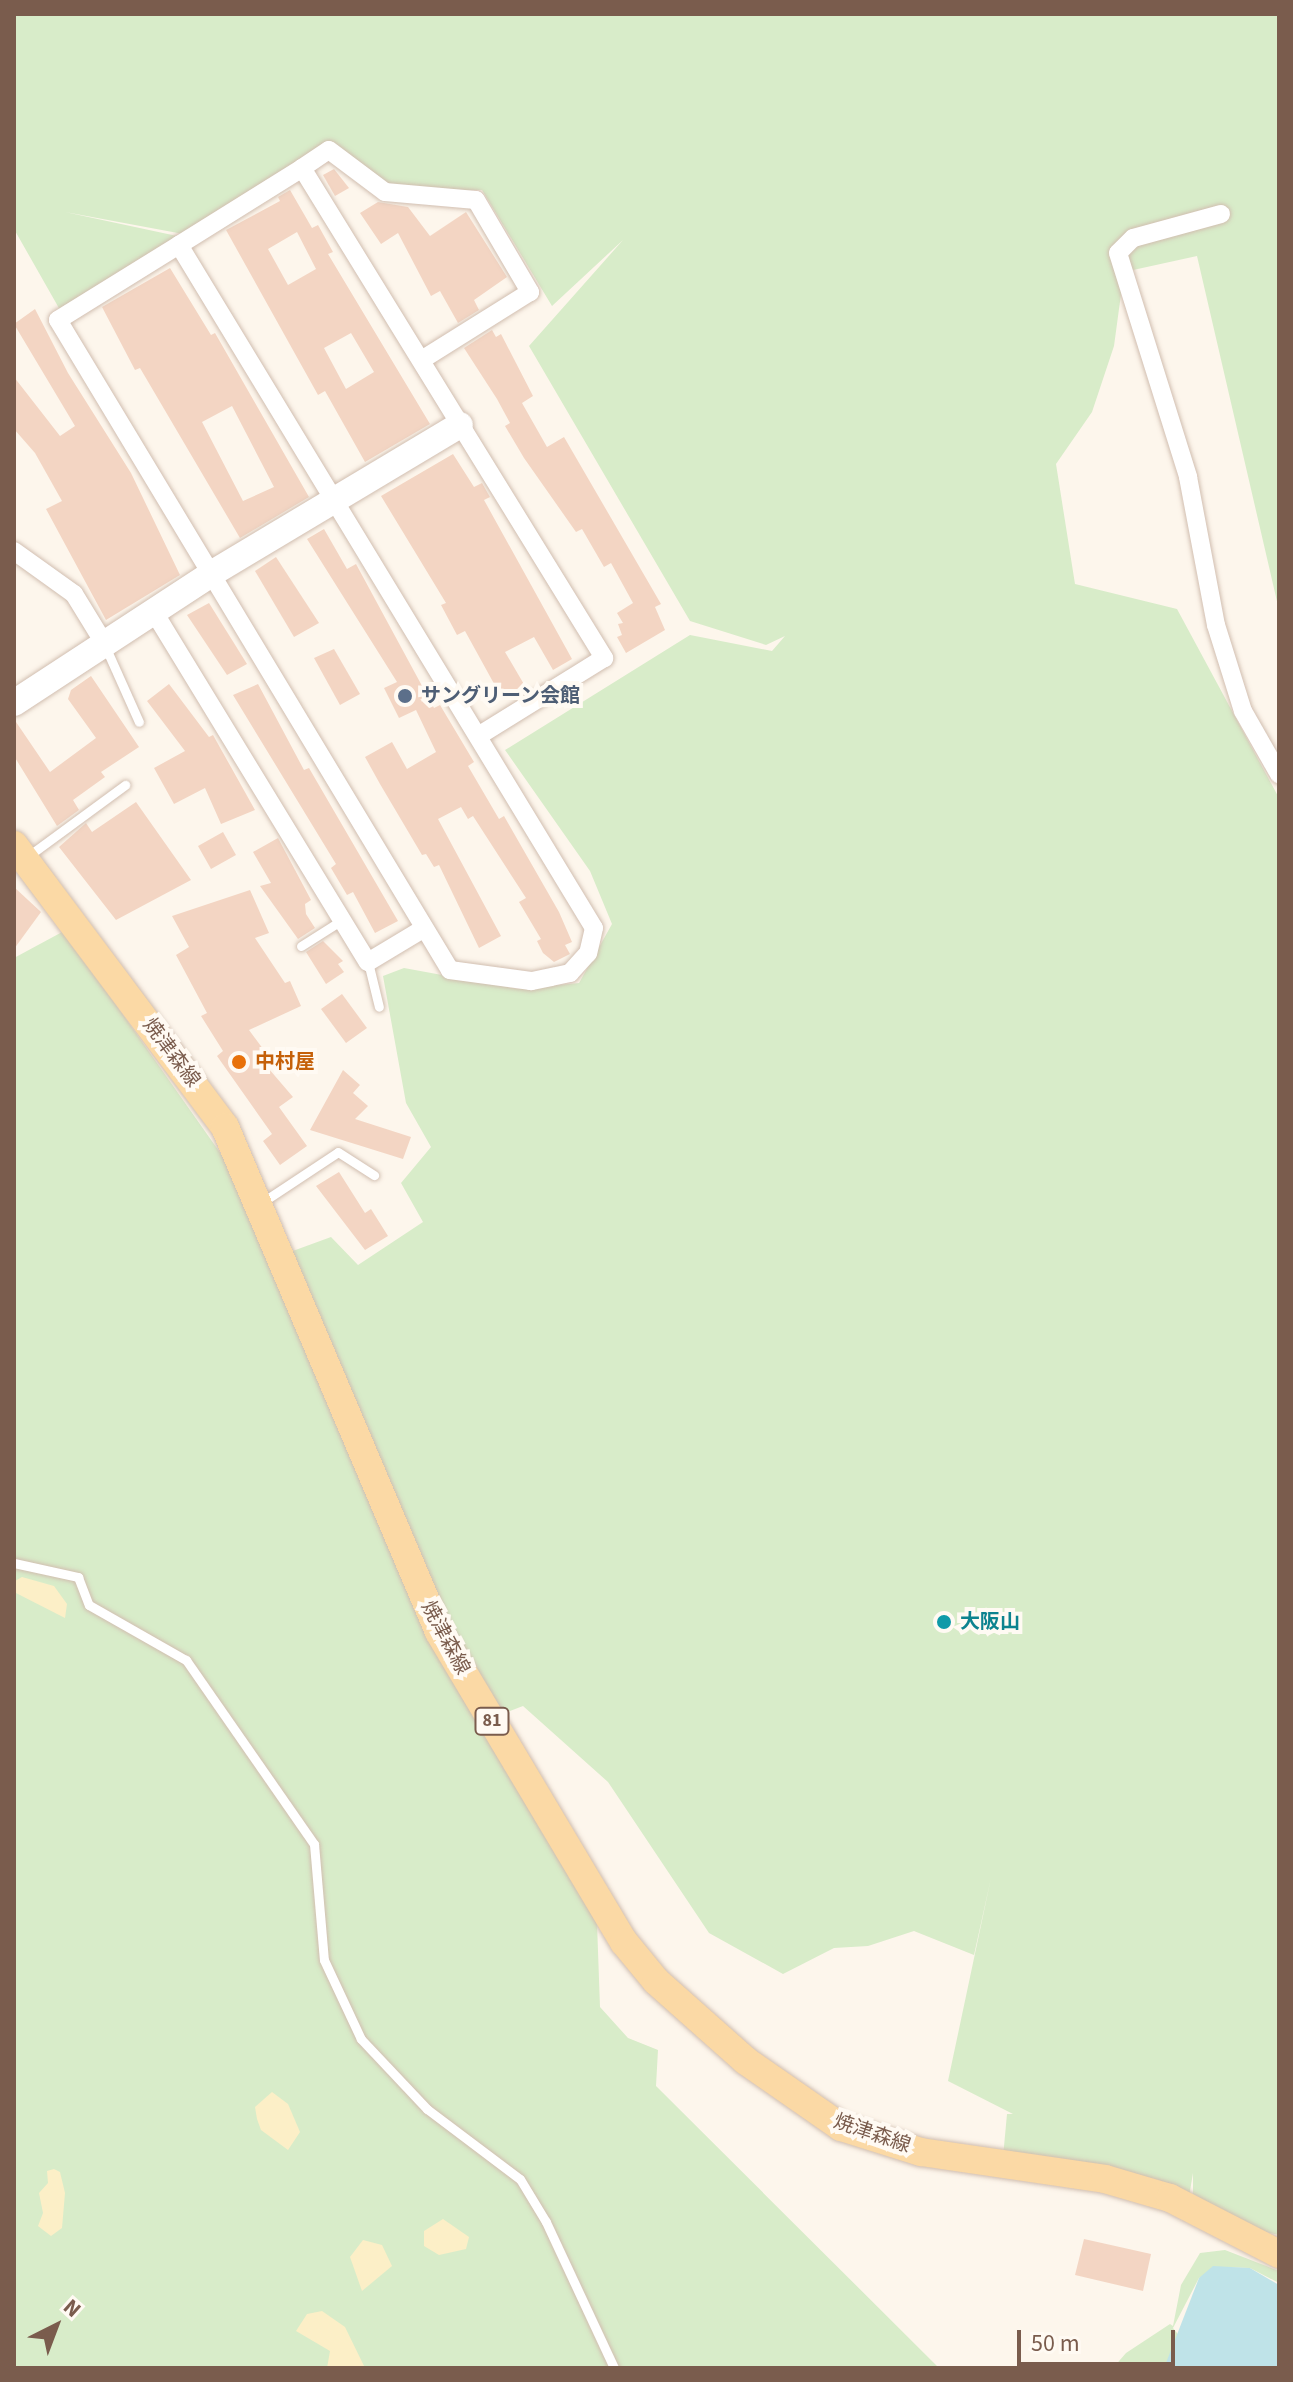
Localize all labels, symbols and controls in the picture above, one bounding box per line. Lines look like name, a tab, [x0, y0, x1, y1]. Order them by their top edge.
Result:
place label: サングリーン会館	[421, 684, 581, 708]
marker: サングリーン会館	[396, 687, 414, 705]
street label: 焼津森線	[137, 1014, 205, 1092]
place label: 中村屋	[255, 1050, 315, 1074]
marker: 中村屋	[230, 1053, 248, 1071]
street label: 焼津森線	[416, 1597, 474, 1679]
place label: 大阪山	[960, 1610, 1020, 1634]
marker: 大阪山	[935, 1613, 953, 1631]
road number: 81	[474, 1707, 510, 1735]
street label: 焼津森線	[830, 2110, 914, 2158]
north arrow	[16, 2286, 96, 2366]
text: N	[56, 2291, 88, 2325]
scale bar	[1021, 2314, 1179, 2364]
text: 50 m	[1031, 2326, 1080, 2361]

